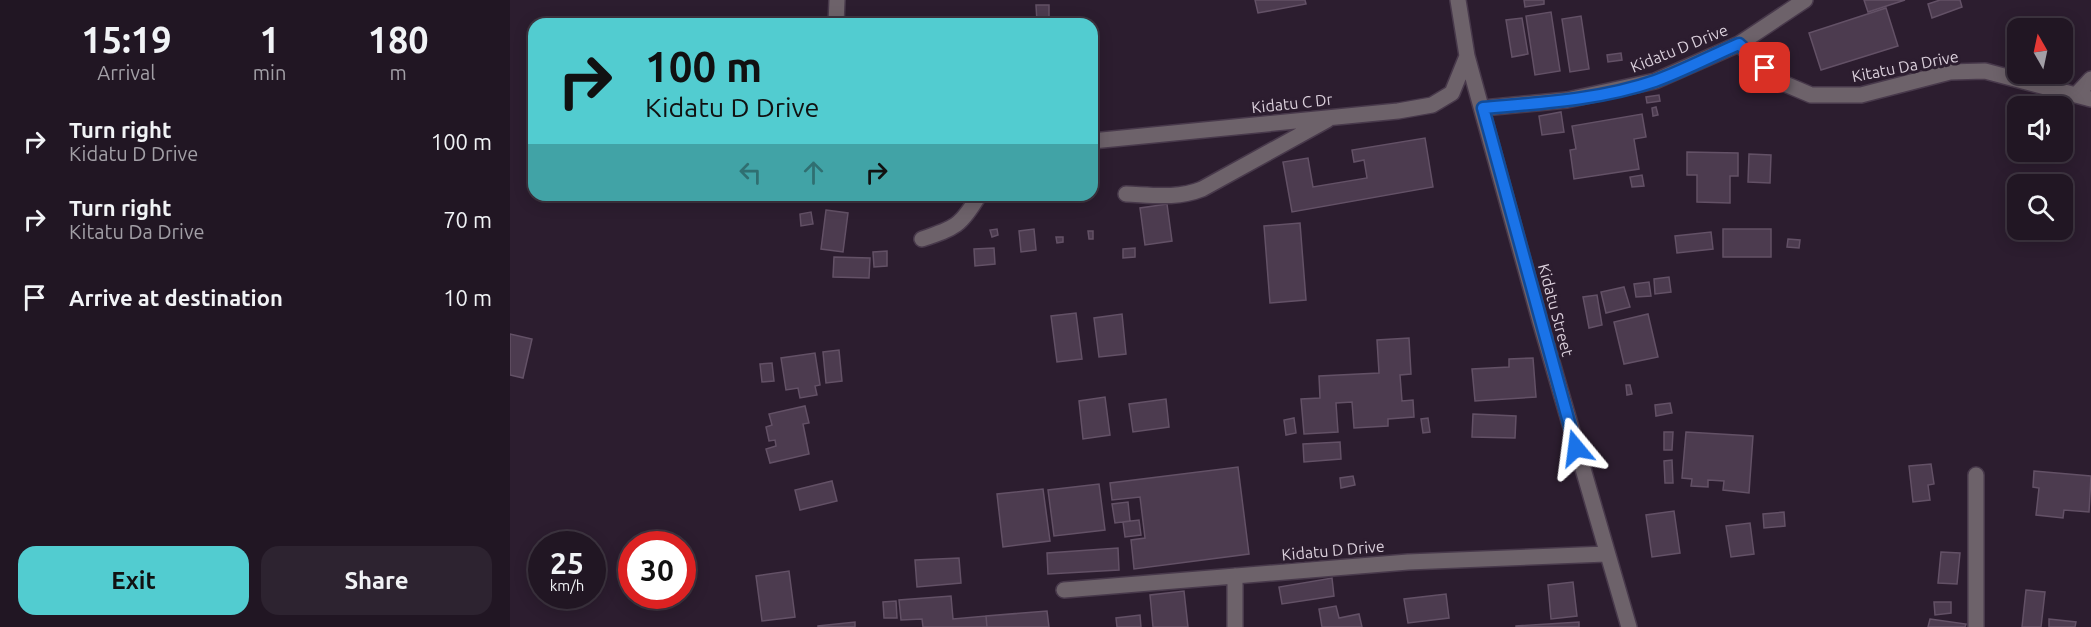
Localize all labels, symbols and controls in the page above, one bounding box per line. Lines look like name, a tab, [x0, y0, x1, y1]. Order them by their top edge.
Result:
north arrow	[2007, 18, 2073, 84]
map controls	[2007, 18, 2073, 240]
text: 15:19	[81, 19, 171, 60]
text: 1	[259, 19, 280, 60]
text: 180	[368, 19, 429, 60]
street label: Kidatu D Drive	[1628, 20, 1730, 76]
icon: right	[546, 42, 624, 120]
pin	[1739, 42, 1790, 93]
text: 100 m	[645, 43, 762, 90]
street label: Kitatu Da Drive	[1850, 47, 1960, 85]
icon: arrive	[1748, 51, 1781, 84]
text: Arrival	[97, 61, 156, 84]
text: min	[253, 61, 286, 84]
text: m	[390, 61, 407, 84]
street label: Kidatu C Dr	[1251, 90, 1333, 116]
text: Kidatu D Drive	[645, 92, 820, 122]
button: sound	[2007, 96, 2073, 162]
text: Turn right	[69, 117, 171, 142]
icon: right	[18, 125, 51, 158]
text: 100 m	[431, 129, 492, 154]
text: Kidatu D Drive	[69, 142, 198, 165]
icon: left	[734, 156, 767, 189]
icon: ahead	[797, 156, 830, 189]
icon: right	[860, 156, 893, 189]
button: search	[2007, 174, 2073, 240]
text: Turn right	[69, 195, 171, 220]
icon: right	[18, 203, 51, 236]
text: 70 m	[443, 207, 492, 232]
text: Kitatu Da Drive	[69, 220, 205, 243]
street label: Kidatu Street	[1535, 262, 1577, 359]
icon: arrive	[18, 281, 51, 314]
text: Arrive at destination	[69, 285, 283, 310]
text: 10 m	[443, 285, 492, 310]
position arrow	[1544, 416, 1608, 480]
speed limit sign: 30	[618, 531, 696, 609]
street label: Kidatu D Drive	[1281, 537, 1385, 563]
button: Exit	[18, 546, 249, 615]
button: Share	[261, 546, 492, 615]
text: 25	[550, 546, 584, 580]
text: km/h	[550, 577, 584, 594]

